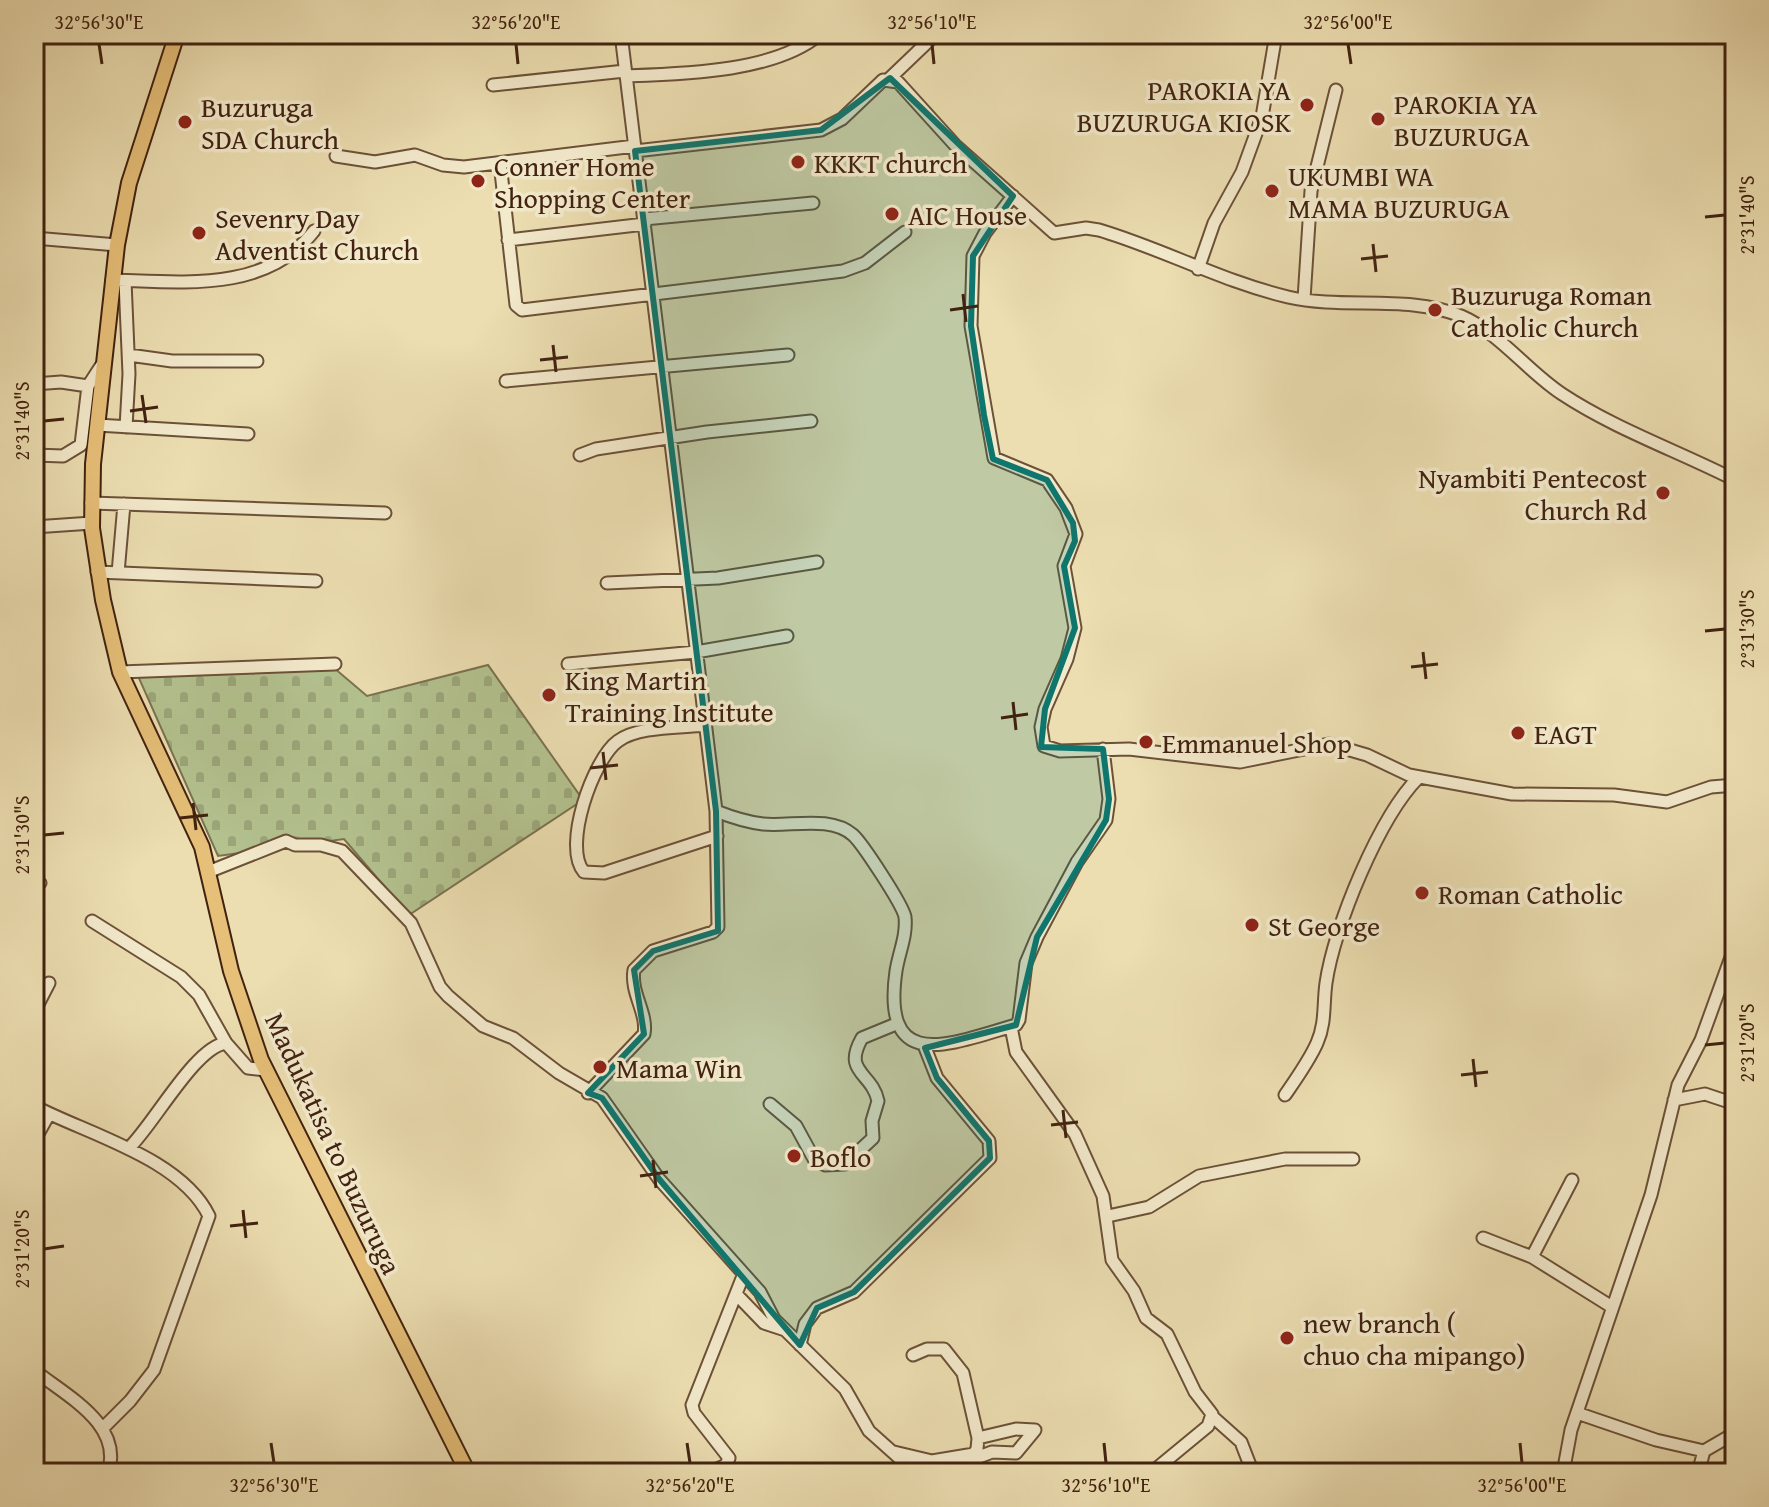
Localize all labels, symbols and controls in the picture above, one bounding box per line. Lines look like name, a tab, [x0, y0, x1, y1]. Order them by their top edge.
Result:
text: 32°56'30"E	[55, 7, 143, 36]
text: 32°56'20"E	[472, 7, 560, 36]
text: 32°56'10"E	[888, 7, 976, 36]
text: 32°56'00"E	[1304, 7, 1392, 36]
place label: PAROKIA YA BUZURUGA KIOSK	[1077, 69, 1291, 142]
place label: PAROKIA YA BUZURUGA	[1394, 83, 1537, 156]
place label: Buzuruga SDA Church	[201, 86, 339, 159]
marker: PAROKIA YA BUZURUGA KIOSK	[1298, 96, 1316, 114]
marker: PAROKIA YA BUZURUGA	[1369, 110, 1387, 128]
marker: Buzuruga SDA Church	[176, 113, 194, 131]
place label: KKKT church	[814, 142, 968, 183]
place label: Conner Home Shopping Center	[494, 145, 691, 218]
marker: KKKT church	[789, 153, 807, 171]
place label: UKUMBI WA MAMA BUZURUGA	[1288, 155, 1510, 228]
marker: Conner Home Shopping Center	[469, 172, 487, 190]
text: 2°31'40"S	[1732, 175, 1761, 255]
marker: UKUMBI WA MAMA BUZURUGA	[1263, 182, 1281, 200]
place label: AIC House	[908, 194, 1027, 235]
place label: Sevenry Day Adventist Church	[215, 197, 419, 270]
marker: AIC House	[883, 205, 901, 223]
marker: Sevenry Day Adventist Church	[190, 224, 208, 242]
place label: Buzuruga Roman Catholic Church	[1451, 274, 1652, 347]
marker: Buzuruga Roman Catholic Church	[1426, 301, 1444, 319]
text: 2°31'40"S	[7, 381, 36, 461]
place label: Nyambiti Pentecost Church Rd	[1418, 457, 1647, 530]
marker: Nyambiti Pentecost Church Rd	[1654, 484, 1672, 502]
text: 2°31'30"S	[1732, 589, 1761, 669]
place label: King Martin Training Institute	[565, 659, 774, 732]
marker: King Martin Training Institute	[540, 686, 558, 704]
place label: EAGT	[1534, 713, 1597, 754]
place label: Emmanuel Shop	[1162, 722, 1352, 763]
marker: EAGT	[1509, 724, 1527, 742]
marker: Emmanuel Shop	[1137, 733, 1155, 751]
text: 2°31'30"S	[7, 795, 36, 875]
place label: Roman Catholic	[1438, 873, 1623, 914]
marker: Roman Catholic	[1413, 884, 1431, 902]
place label: St George	[1268, 905, 1380, 946]
marker: St George	[1243, 916, 1261, 934]
text: 2°31'20"S	[1732, 1003, 1761, 1083]
street label: Madukatisa to Buzuruga	[255, 1005, 413, 1281]
place label: Mama Win	[616, 1047, 742, 1088]
marker: Mama Win	[591, 1058, 609, 1076]
place label: Boflo	[810, 1136, 871, 1177]
marker: Boflo	[785, 1147, 803, 1165]
text: 2°31'20"S	[7, 1209, 36, 1289]
place label: new branch ( chuo cha mipango)	[1303, 1302, 1525, 1375]
marker: new branch ( chuo cha mipango)	[1278, 1329, 1296, 1347]
text: 32°56'30"E	[230, 1470, 318, 1499]
text: 32°56'20"E	[646, 1470, 734, 1499]
text: 32°56'10"E	[1062, 1470, 1150, 1499]
text: 32°56'00"E	[1478, 1470, 1566, 1499]

